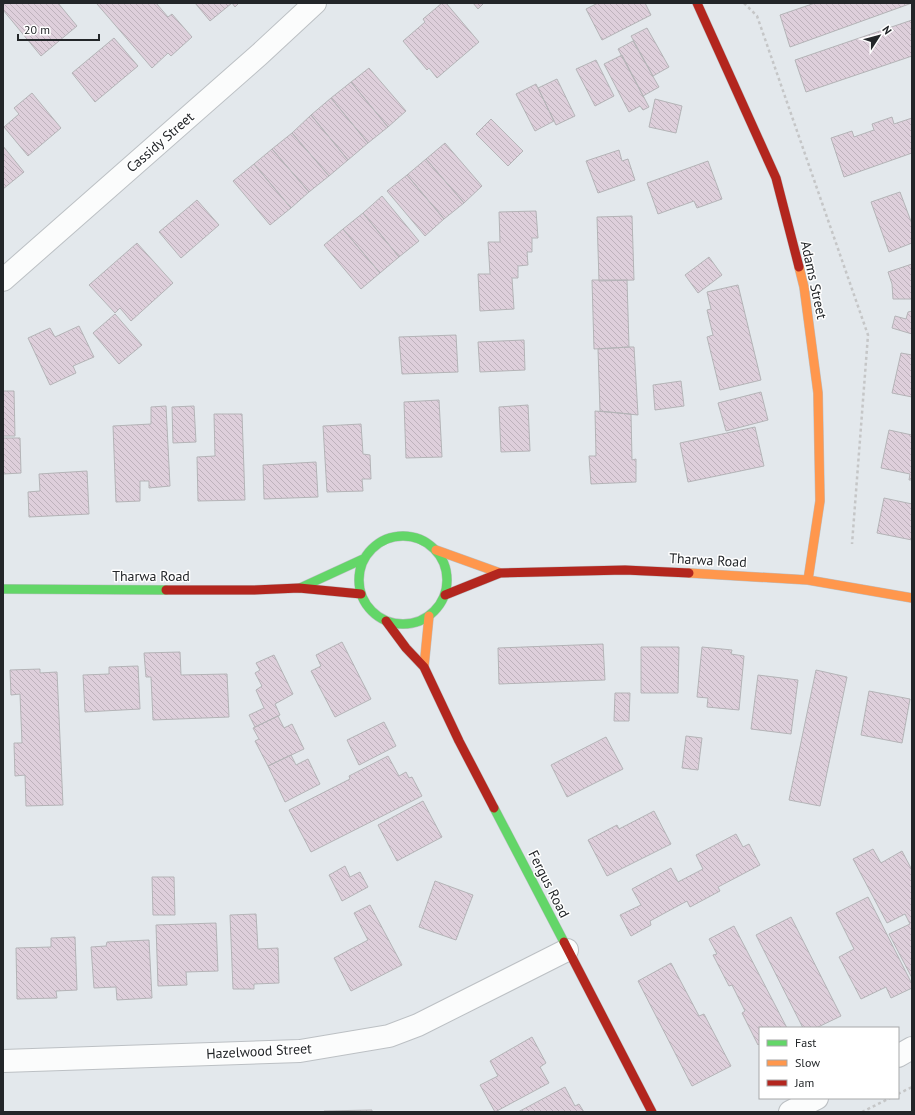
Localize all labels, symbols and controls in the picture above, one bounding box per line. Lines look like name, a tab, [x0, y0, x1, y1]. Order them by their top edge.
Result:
scale bar	[18, 16, 99, 42]
north arrow	[859, 16, 899, 56]
text: 20 m	[24, 22, 50, 37]
text: N	[879, 23, 895, 37]
street label: Cassidy Street	[123, 108, 198, 176]
street label: Adams Street	[797, 239, 831, 321]
street label: Tharwa Road	[669, 549, 747, 571]
street label: Tharwa Road	[112, 567, 190, 585]
street label: Fergus Road	[524, 847, 574, 921]
legend	[759, 1027, 899, 1099]
text: Fast	[795, 1035, 816, 1050]
street label: Hazelwood Street	[206, 1039, 313, 1063]
text: Slow	[795, 1055, 820, 1070]
text: Jam	[794, 1075, 814, 1090]

